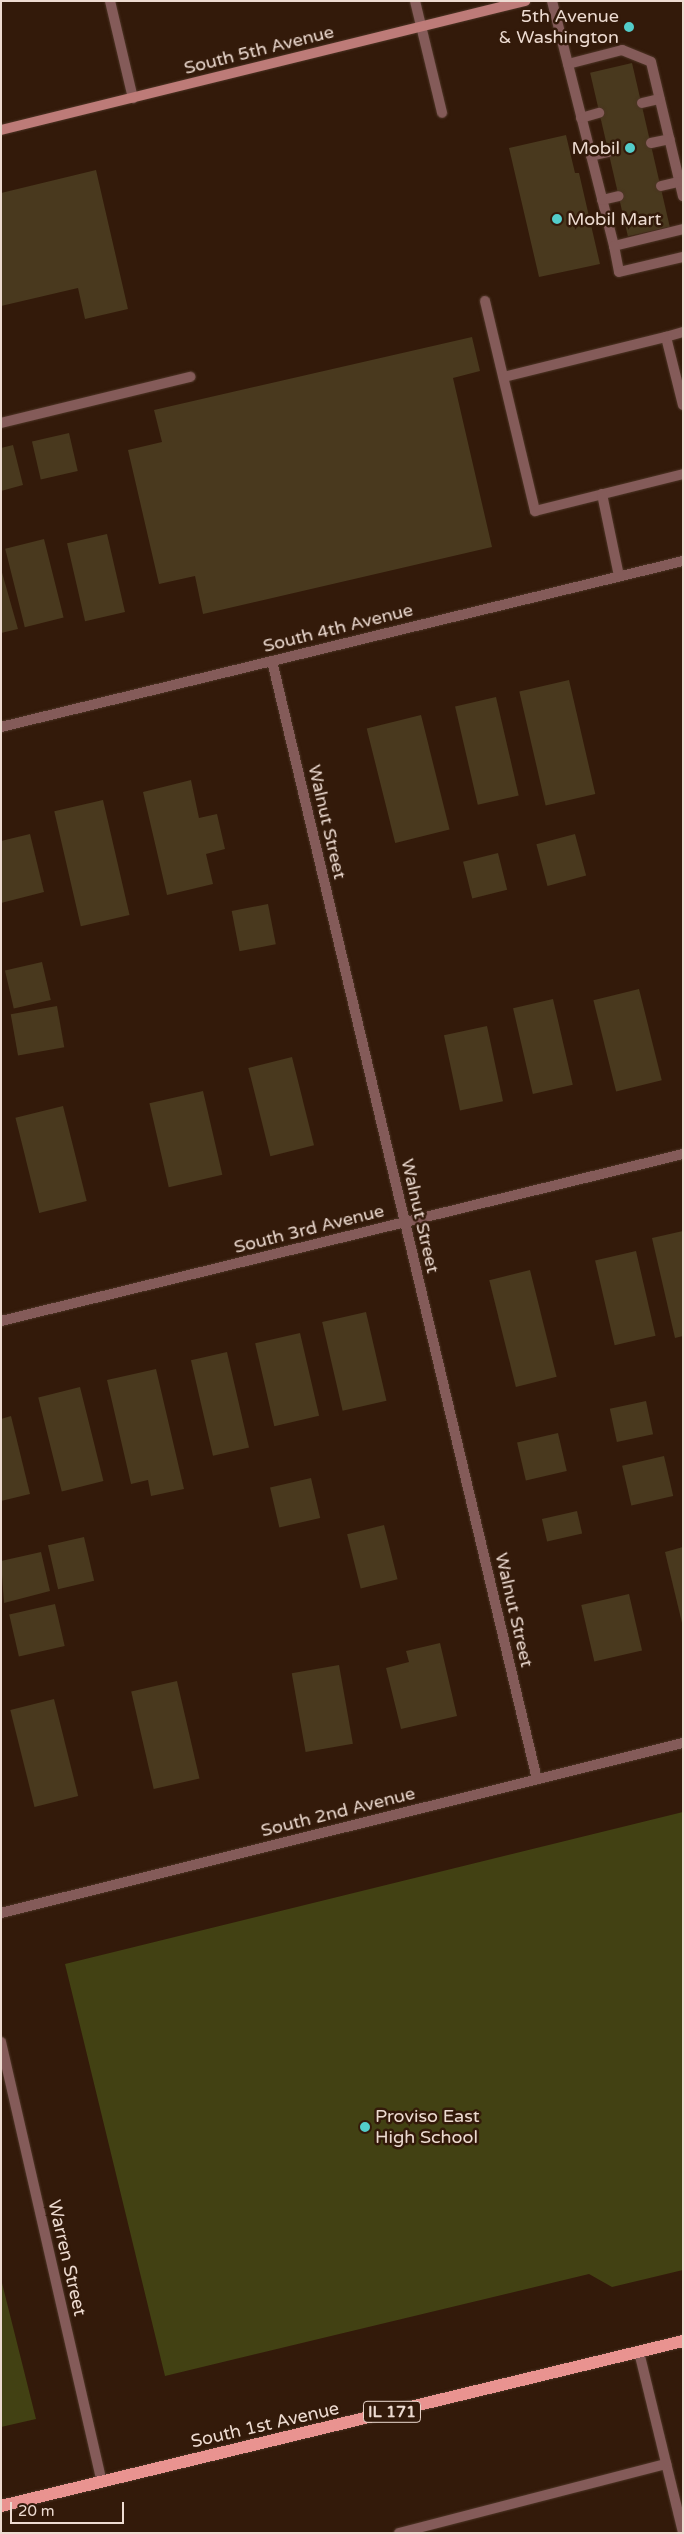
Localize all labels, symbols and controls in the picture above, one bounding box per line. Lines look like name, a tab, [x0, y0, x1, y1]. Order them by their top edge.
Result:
place label: 5th Avenue & Washington	[498, 6, 619, 48]
street label: South 5th Avenue	[182, 21, 336, 79]
marker: 5th Avenue & Washington	[623, 21, 635, 33]
place label: Mobil	[572, 137, 620, 159]
marker: Mobil	[624, 142, 636, 154]
place label: Mobil Mart	[567, 208, 661, 230]
marker: Mobil Mart	[551, 213, 563, 225]
street label: South 4th Avenue	[261, 599, 415, 657]
street label: Walnut Street	[303, 763, 351, 881]
street label: Walnut Street	[396, 1157, 444, 1275]
street label: South 3rd Avenue	[232, 1200, 386, 1258]
street label: Walnut Street	[490, 1551, 538, 1669]
street label: South 2nd Avenue	[259, 1782, 417, 1842]
place label: Proviso East High School	[375, 2106, 480, 2148]
marker: Proviso East High School	[359, 2121, 371, 2133]
street label: Warren Street	[43, 2198, 91, 2318]
street label: South 1st Avenue	[189, 2397, 341, 2453]
road number: IL 171	[362, 2398, 422, 2426]
scale bar	[12, 2492, 126, 2524]
text: 20 m	[18, 2502, 55, 2520]

